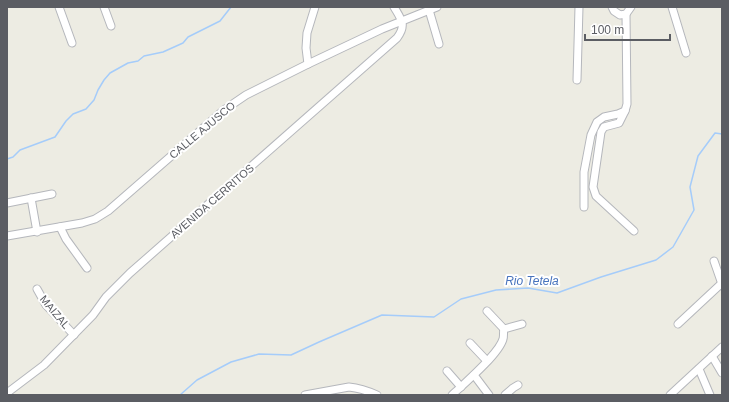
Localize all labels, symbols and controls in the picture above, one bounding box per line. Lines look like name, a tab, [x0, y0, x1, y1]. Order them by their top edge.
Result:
scale bar	[585, 16, 670, 42]
text: 100 m	[591, 23, 624, 37]
street label: CALLE AJUSCO	[167, 99, 238, 161]
street label: AVENIDA CERRITOS	[168, 162, 256, 240]
water label: Rio Tetela	[505, 274, 559, 288]
street label: MAIZAL	[38, 293, 72, 331]

